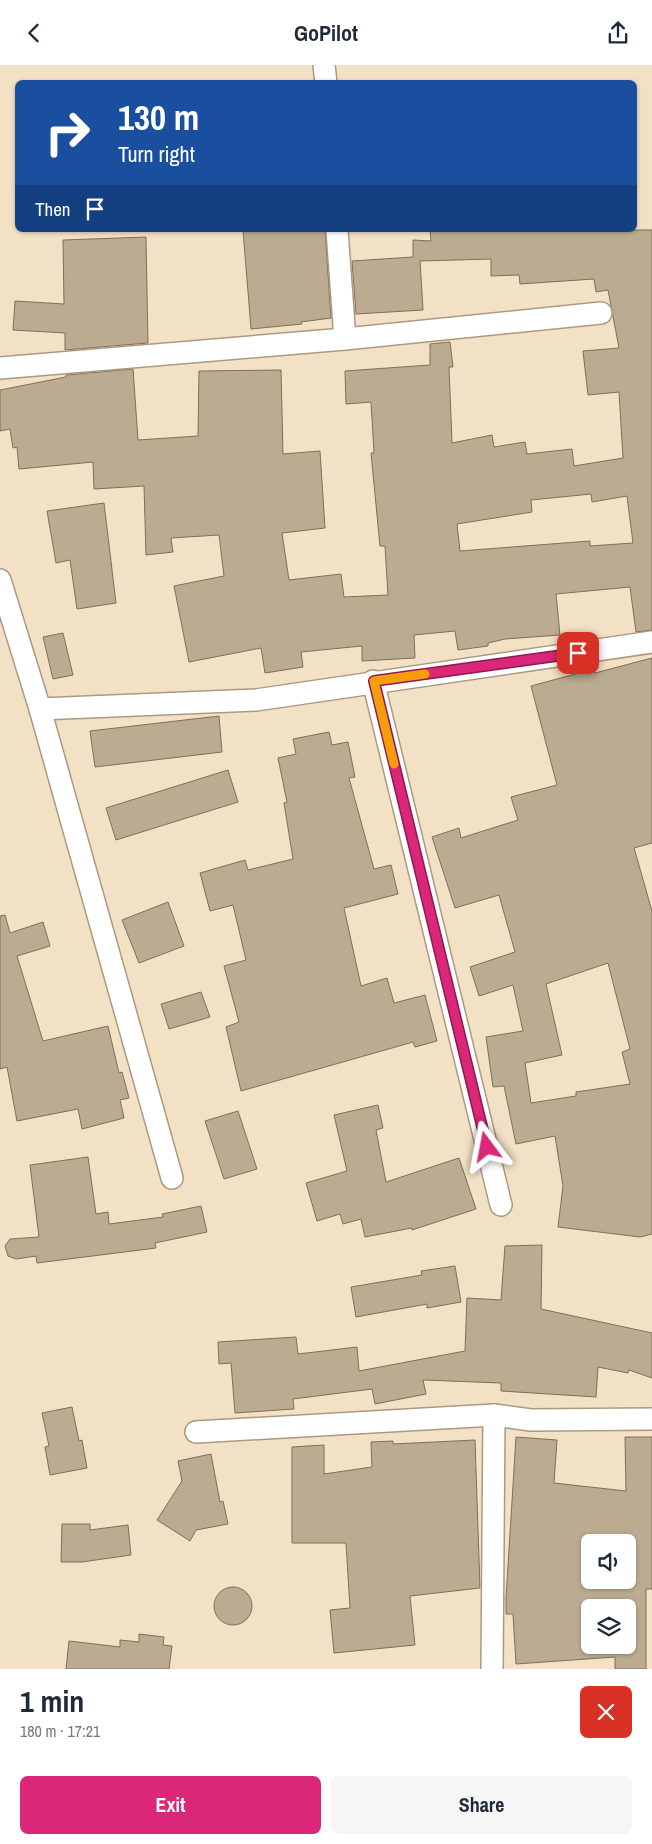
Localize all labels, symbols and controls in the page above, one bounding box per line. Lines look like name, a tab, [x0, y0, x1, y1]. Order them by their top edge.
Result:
text: GoPilot	[294, 18, 358, 48]
icon: back	[20, 19, 48, 47]
icon: share	[604, 19, 632, 47]
text: 130 m	[118, 94, 199, 141]
icon: right	[35, 100, 100, 165]
text: Turn right	[118, 139, 195, 169]
icon: arrive	[81, 195, 109, 223]
text: Then	[35, 196, 71, 222]
pin	[557, 632, 599, 674]
icon: arrive	[564, 639, 592, 667]
position arrow	[460, 1120, 512, 1172]
map controls	[581, 1534, 636, 1654]
button: sound	[581, 1534, 636, 1589]
button: layers	[581, 1599, 636, 1654]
text: 1 min	[20, 1681, 84, 1721]
button: close	[580, 1686, 632, 1738]
text: 180 m · 17:21	[20, 1720, 100, 1742]
button: Exit	[20, 1776, 321, 1834]
button: Share	[331, 1776, 632, 1834]

